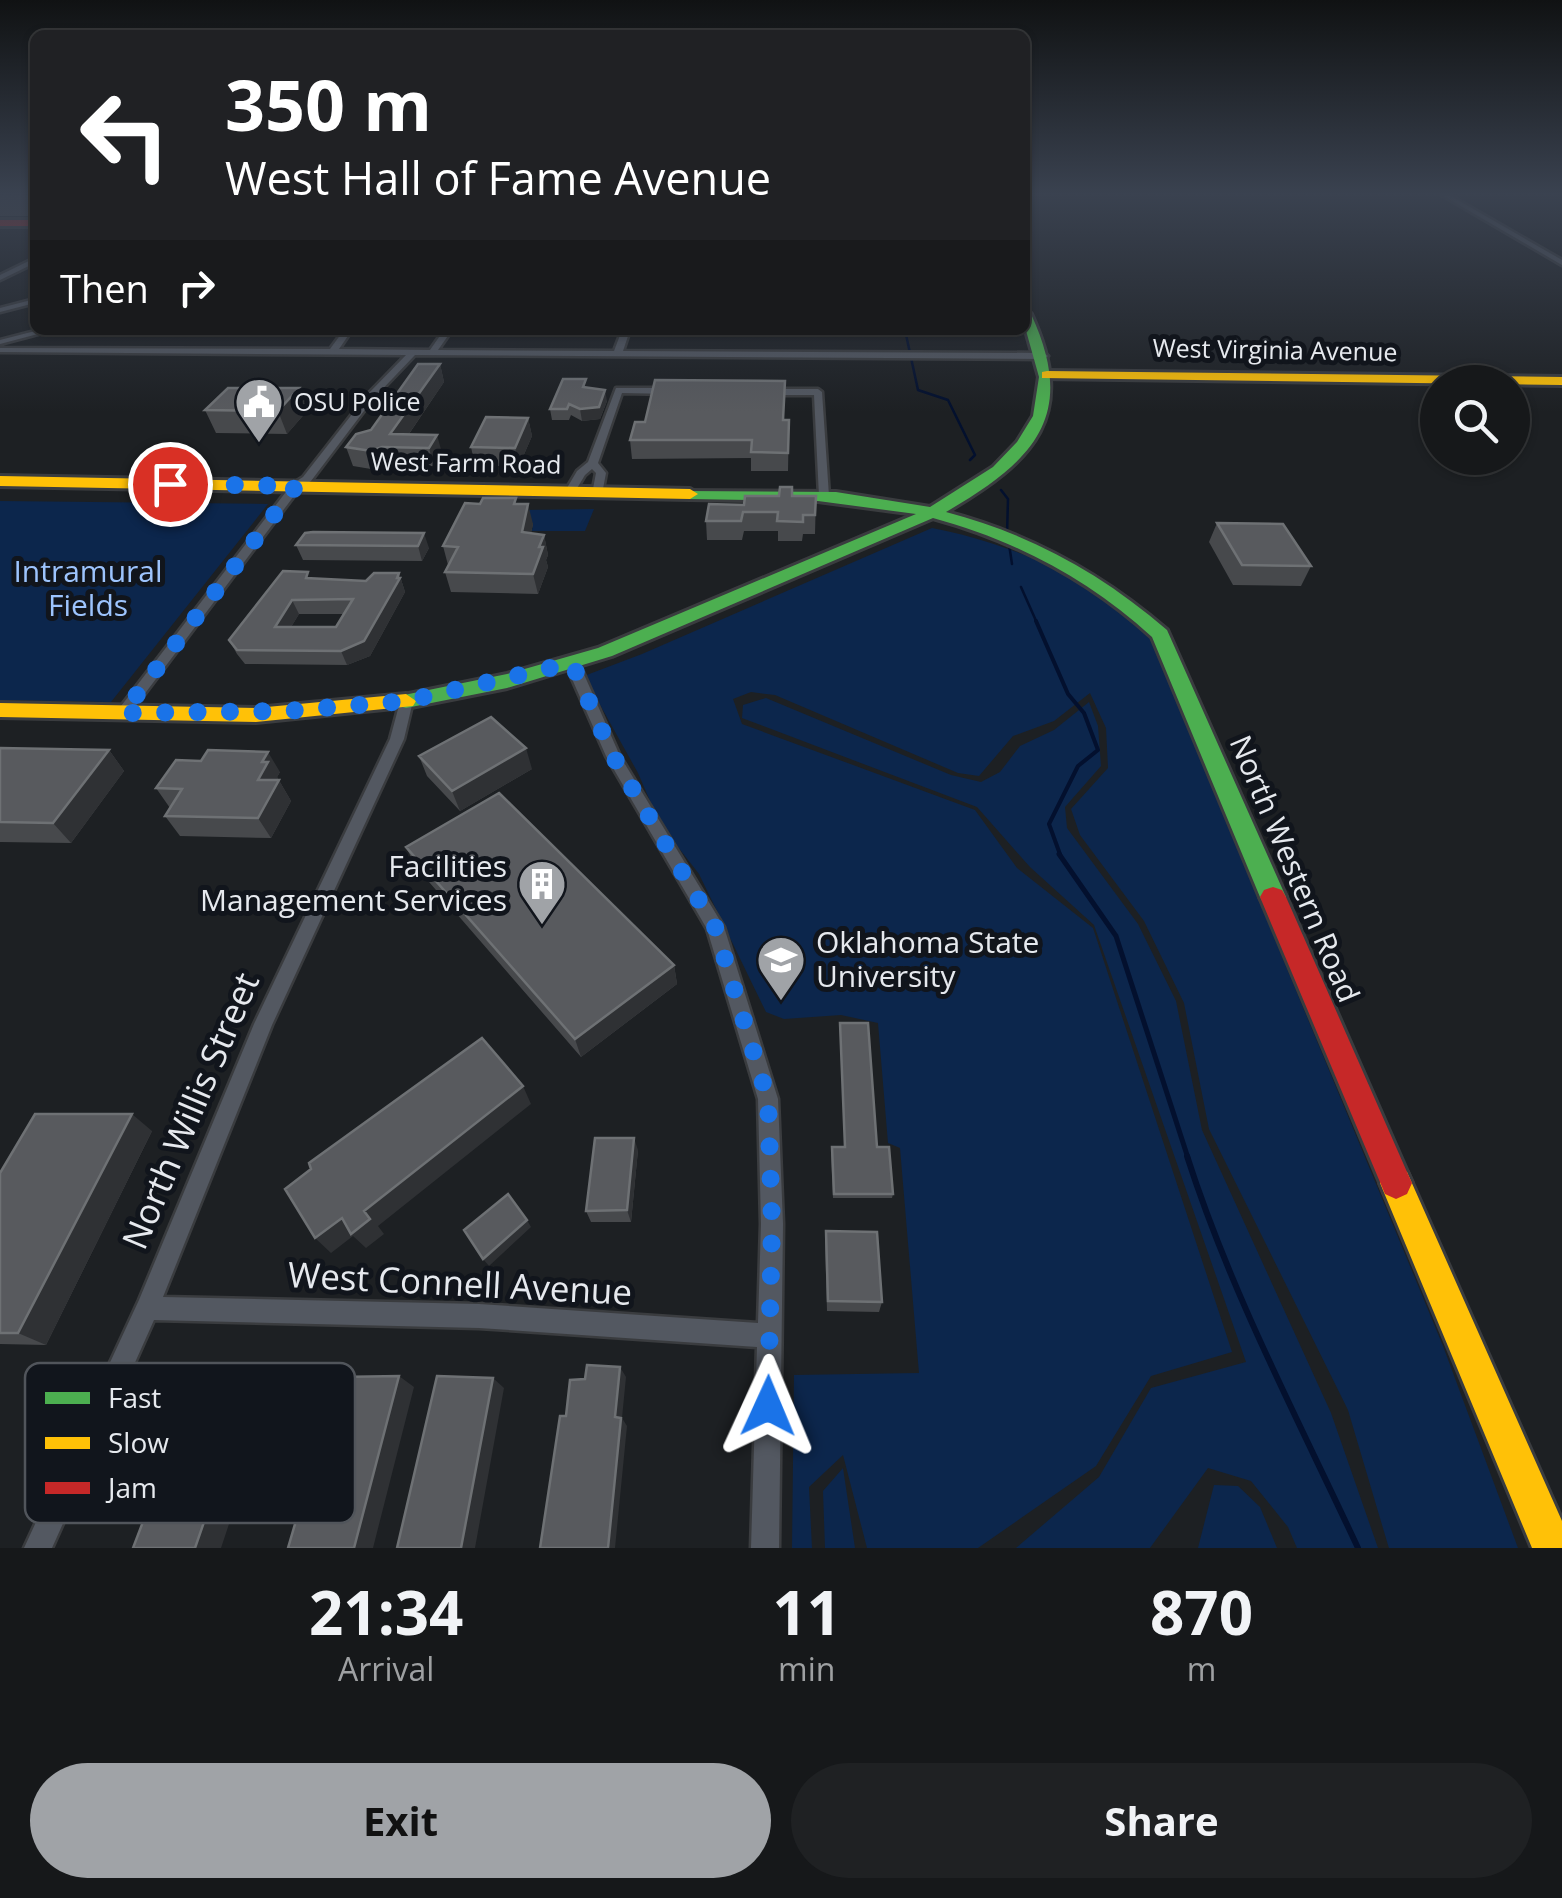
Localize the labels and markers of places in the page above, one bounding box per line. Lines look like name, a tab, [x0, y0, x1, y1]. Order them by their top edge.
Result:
public building icon: OSU Police	[233, 376, 285, 444]
place label: OSU Police	[294, 384, 421, 418]
pin	[128, 442, 213, 527]
place label: Facilities Management Services	[200, 845, 507, 920]
building icon: Facilities Management Services	[516, 858, 568, 926]
place label: Oklahoma State University	[816, 921, 1039, 996]
school or university icon: Oklahoma State University	[755, 934, 807, 1002]

